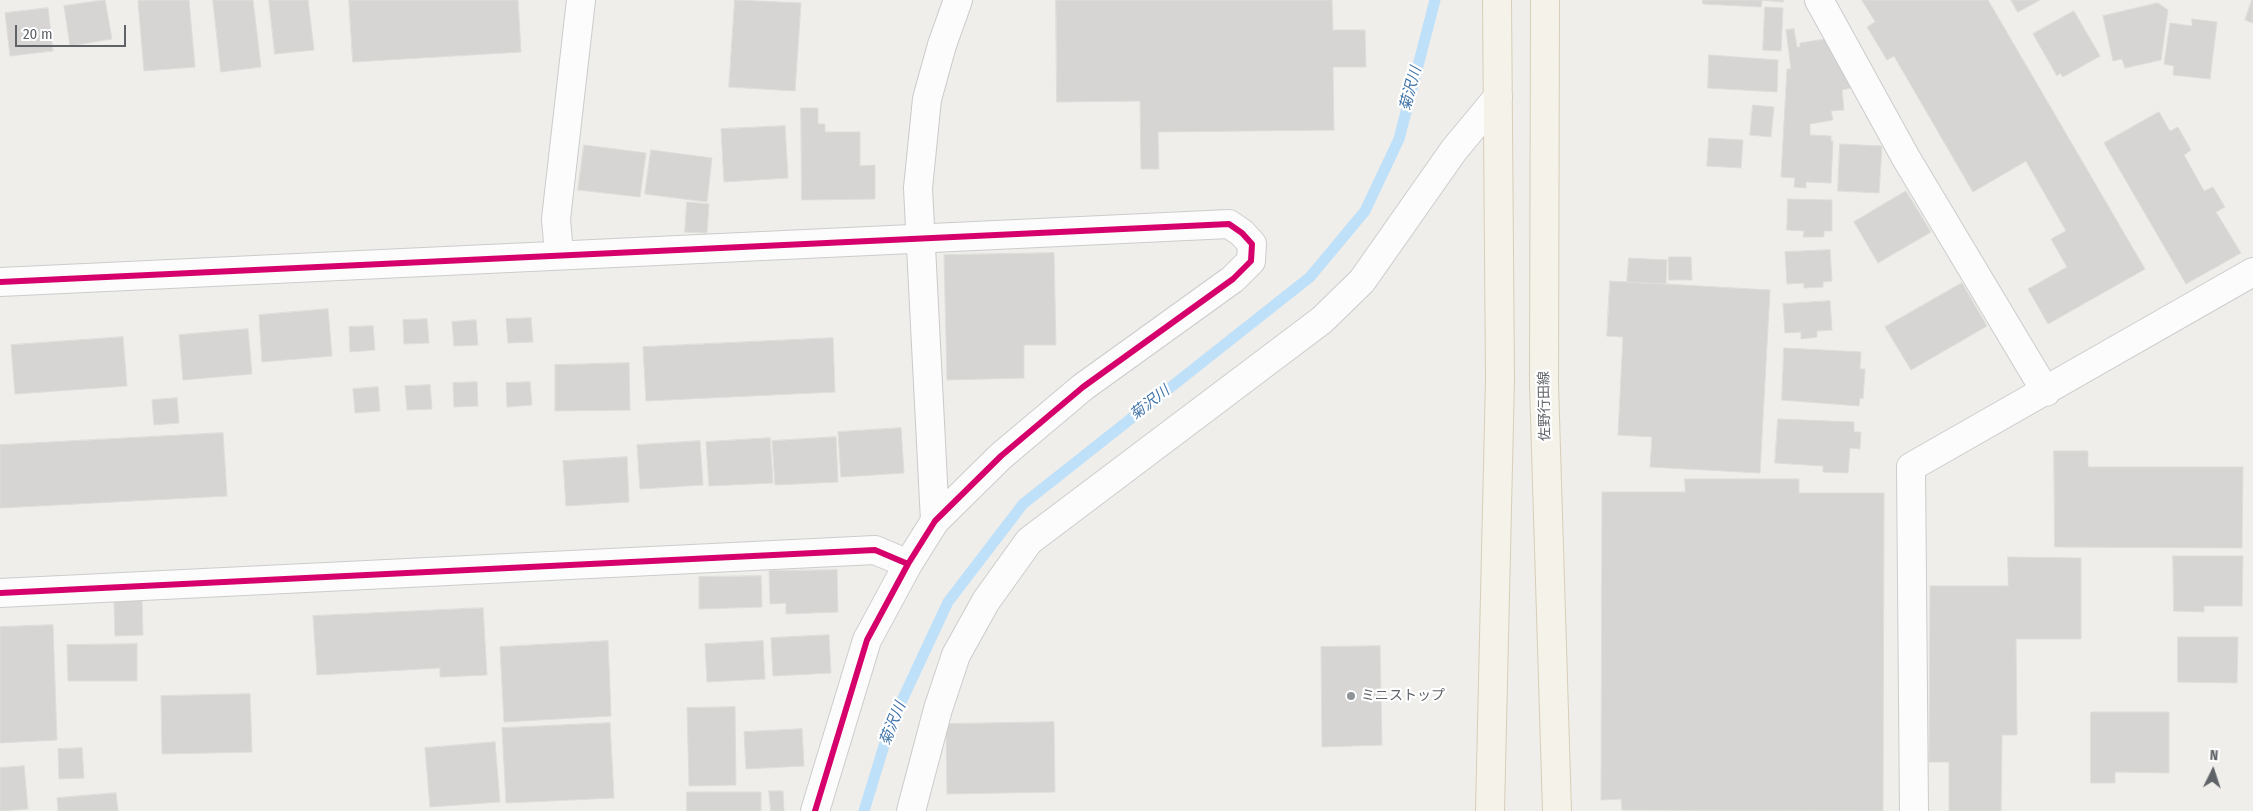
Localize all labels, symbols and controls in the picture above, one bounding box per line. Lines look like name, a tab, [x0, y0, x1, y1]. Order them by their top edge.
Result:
scale bar	[18, 15, 129, 47]
text: 20 m	[23, 25, 53, 43]
water label: 菊沢川	[1396, 65, 1426, 113]
street label: 佐野行田線	[1536, 371, 1554, 441]
water label: 菊沢川	[1127, 382, 1173, 424]
place label: ミニストップ	[1361, 688, 1445, 704]
marker: ミニストップ	[1345, 690, 1357, 702]
water label: 菊沢川	[876, 700, 910, 748]
north arrow	[2188, 746, 2238, 796]
text: N	[2209, 747, 2219, 764]

